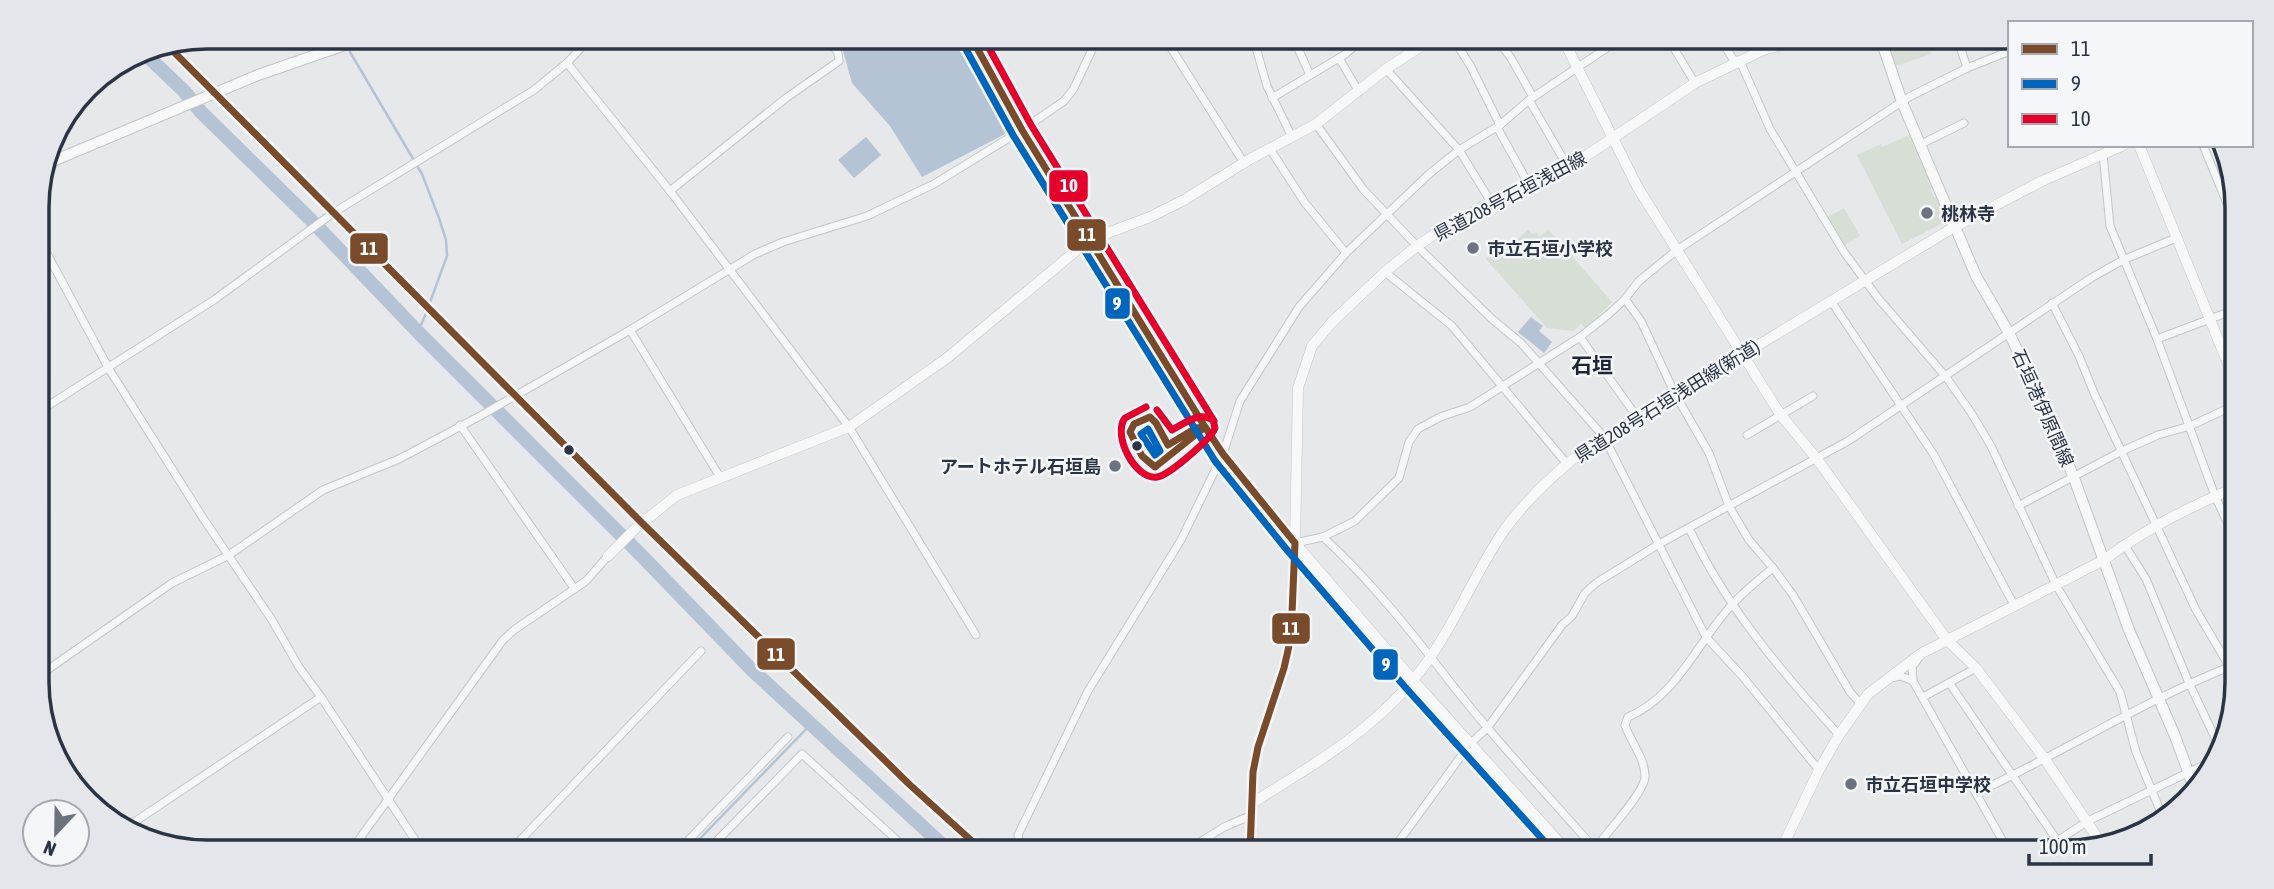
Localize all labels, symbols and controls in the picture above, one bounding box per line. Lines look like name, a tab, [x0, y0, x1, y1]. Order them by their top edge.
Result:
legend	[2008, 21, 2253, 147]
text: 11	[2071, 36, 2091, 60]
text: 9	[2071, 71, 2081, 95]
text: 10	[2071, 106, 2091, 130]
street label: 県道208号石垣浅田線	[1430, 147, 1590, 245]
line badge: 10	[1048, 169, 1089, 203]
text: 10	[1060, 174, 1078, 196]
place label: 桃林寺	[1941, 203, 1995, 224]
marker: 桃林寺	[1919, 205, 1935, 221]
line badge: 11	[1066, 218, 1107, 252]
text: 11	[1078, 223, 1096, 245]
line badge: 11	[349, 232, 389, 265]
text: 11	[360, 237, 378, 259]
place label: 市立石垣小学校	[1487, 238, 1613, 259]
marker: 市立石垣小学校	[1465, 240, 1481, 256]
line badge: 9	[1104, 287, 1131, 320]
text: 9	[1113, 292, 1122, 314]
street label: 県道208号石垣浅田線(新道)	[1571, 335, 1763, 467]
street label: 石垣港伊原間線	[2008, 346, 2078, 470]
district label: 石垣	[1571, 353, 1613, 377]
unlabelled marker	[1130, 439, 1144, 453]
unlabelled marker	[562, 443, 576, 457]
place label: アートホテル石垣島	[940, 456, 1101, 477]
marker: アートホテル石垣島	[1107, 458, 1123, 474]
line badge: 11	[1271, 612, 1311, 645]
text: 11	[1282, 617, 1300, 639]
line badge: 11	[756, 637, 796, 671]
text: 11	[767, 643, 785, 665]
line badge: 9	[1372, 648, 1399, 681]
text: 9	[1382, 653, 1391, 675]
place label: 市立石垣中学校	[1865, 774, 1991, 795]
marker: 市立石垣中学校	[1843, 776, 1859, 792]
north arrow	[21, 798, 91, 868]
scale bar	[2029, 822, 2152, 866]
text: 100 m	[2039, 834, 2087, 858]
text: N	[40, 836, 59, 861]

